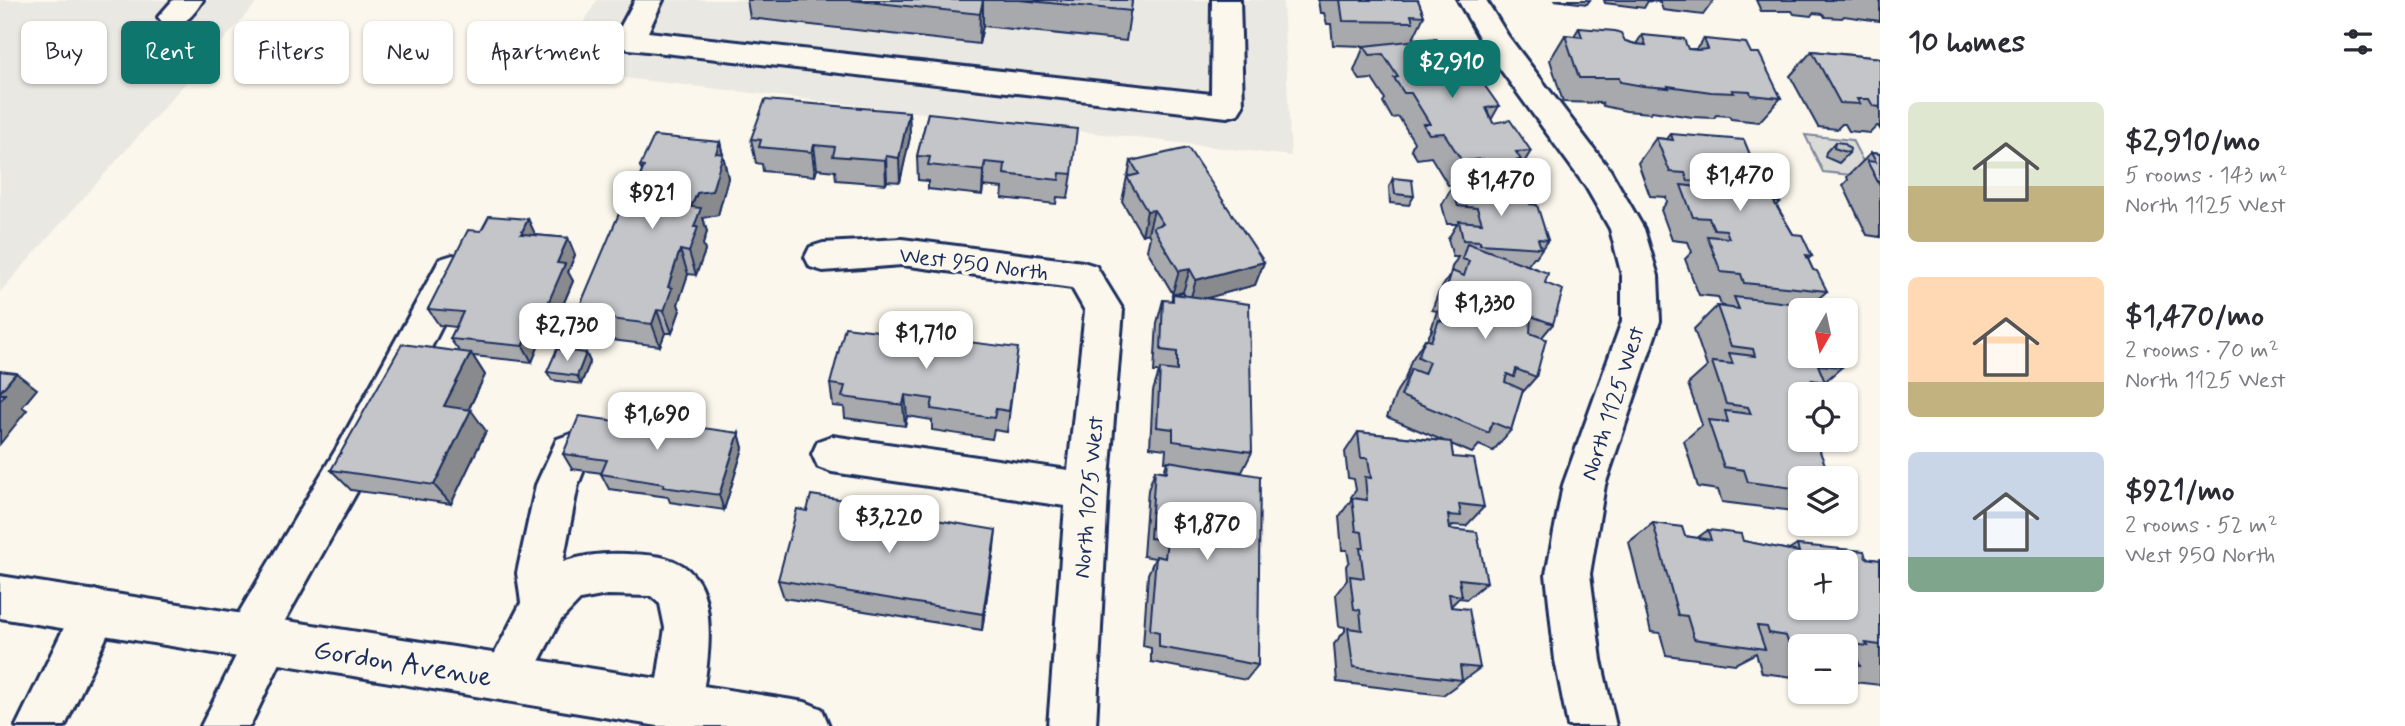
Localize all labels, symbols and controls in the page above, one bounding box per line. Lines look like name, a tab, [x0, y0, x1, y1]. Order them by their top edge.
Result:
chip: Buy	[21, 21, 107, 84]
chip: Rent	[121, 21, 220, 84]
chip: Filters	[234, 21, 349, 84]
chip: New	[363, 21, 453, 84]
chip: Apartment	[467, 21, 624, 84]
text: 10 homes	[1908, 23, 2025, 62]
icon: filters	[2339, 23, 2377, 61]
pin: $2,910	[1395, 41, 1509, 100]
text: $2,910	[1419, 48, 1485, 78]
text: $2,910/mo	[2125, 122, 2260, 161]
icon: home	[1964, 130, 2048, 214]
pin: $1,470	[1683, 154, 1797, 213]
pin: $1,470	[1444, 158, 1558, 218]
text: $1,470	[1706, 161, 1774, 191]
text: 5 rooms · 143 m²	[2125, 161, 2288, 191]
text: $1,470	[1467, 166, 1535, 196]
pin: $921	[611, 172, 693, 231]
text: $921	[629, 179, 675, 209]
text: North 1125 West	[2125, 191, 2286, 221]
street label: West 950 North	[897, 241, 1050, 289]
pin: $1,330	[1428, 282, 1542, 341]
text: $1,330	[1455, 289, 1515, 319]
text: $1,470/mo	[2125, 297, 2264, 336]
north arrow	[1788, 298, 1858, 368]
map controls	[1788, 298, 1858, 704]
pin: $2,730	[510, 304, 624, 363]
icon: home	[1964, 305, 2048, 389]
text: $2,730	[535, 311, 599, 341]
pin: $1,710	[869, 312, 983, 371]
text: $1,710	[895, 319, 957, 349]
street label: North 1125 West	[1575, 323, 1653, 485]
text: 2 rooms · 70 m²	[2125, 336, 2279, 366]
text: North 1125 West	[2125, 366, 2286, 396]
button: locate	[1788, 382, 1858, 452]
pin: $1,690	[600, 392, 714, 452]
text: $1,690	[624, 400, 690, 430]
street label: North 1075 West	[1068, 415, 1112, 580]
button: layers	[1788, 466, 1858, 536]
text: $921/mo	[2125, 472, 2235, 511]
icon: home	[1964, 480, 2048, 564]
pin: $3,220	[832, 496, 946, 555]
text: $3,220	[855, 503, 923, 533]
pin: $1,870	[1150, 503, 1264, 562]
text: $1,870	[1173, 510, 1241, 540]
text: 2 rooms · 52 m²	[2125, 511, 2278, 541]
text: West 950 North	[2125, 541, 2275, 571]
button: +	[1788, 550, 1858, 620]
street label: Gordon Avenue	[311, 632, 494, 697]
button: −	[1788, 634, 1858, 704]

